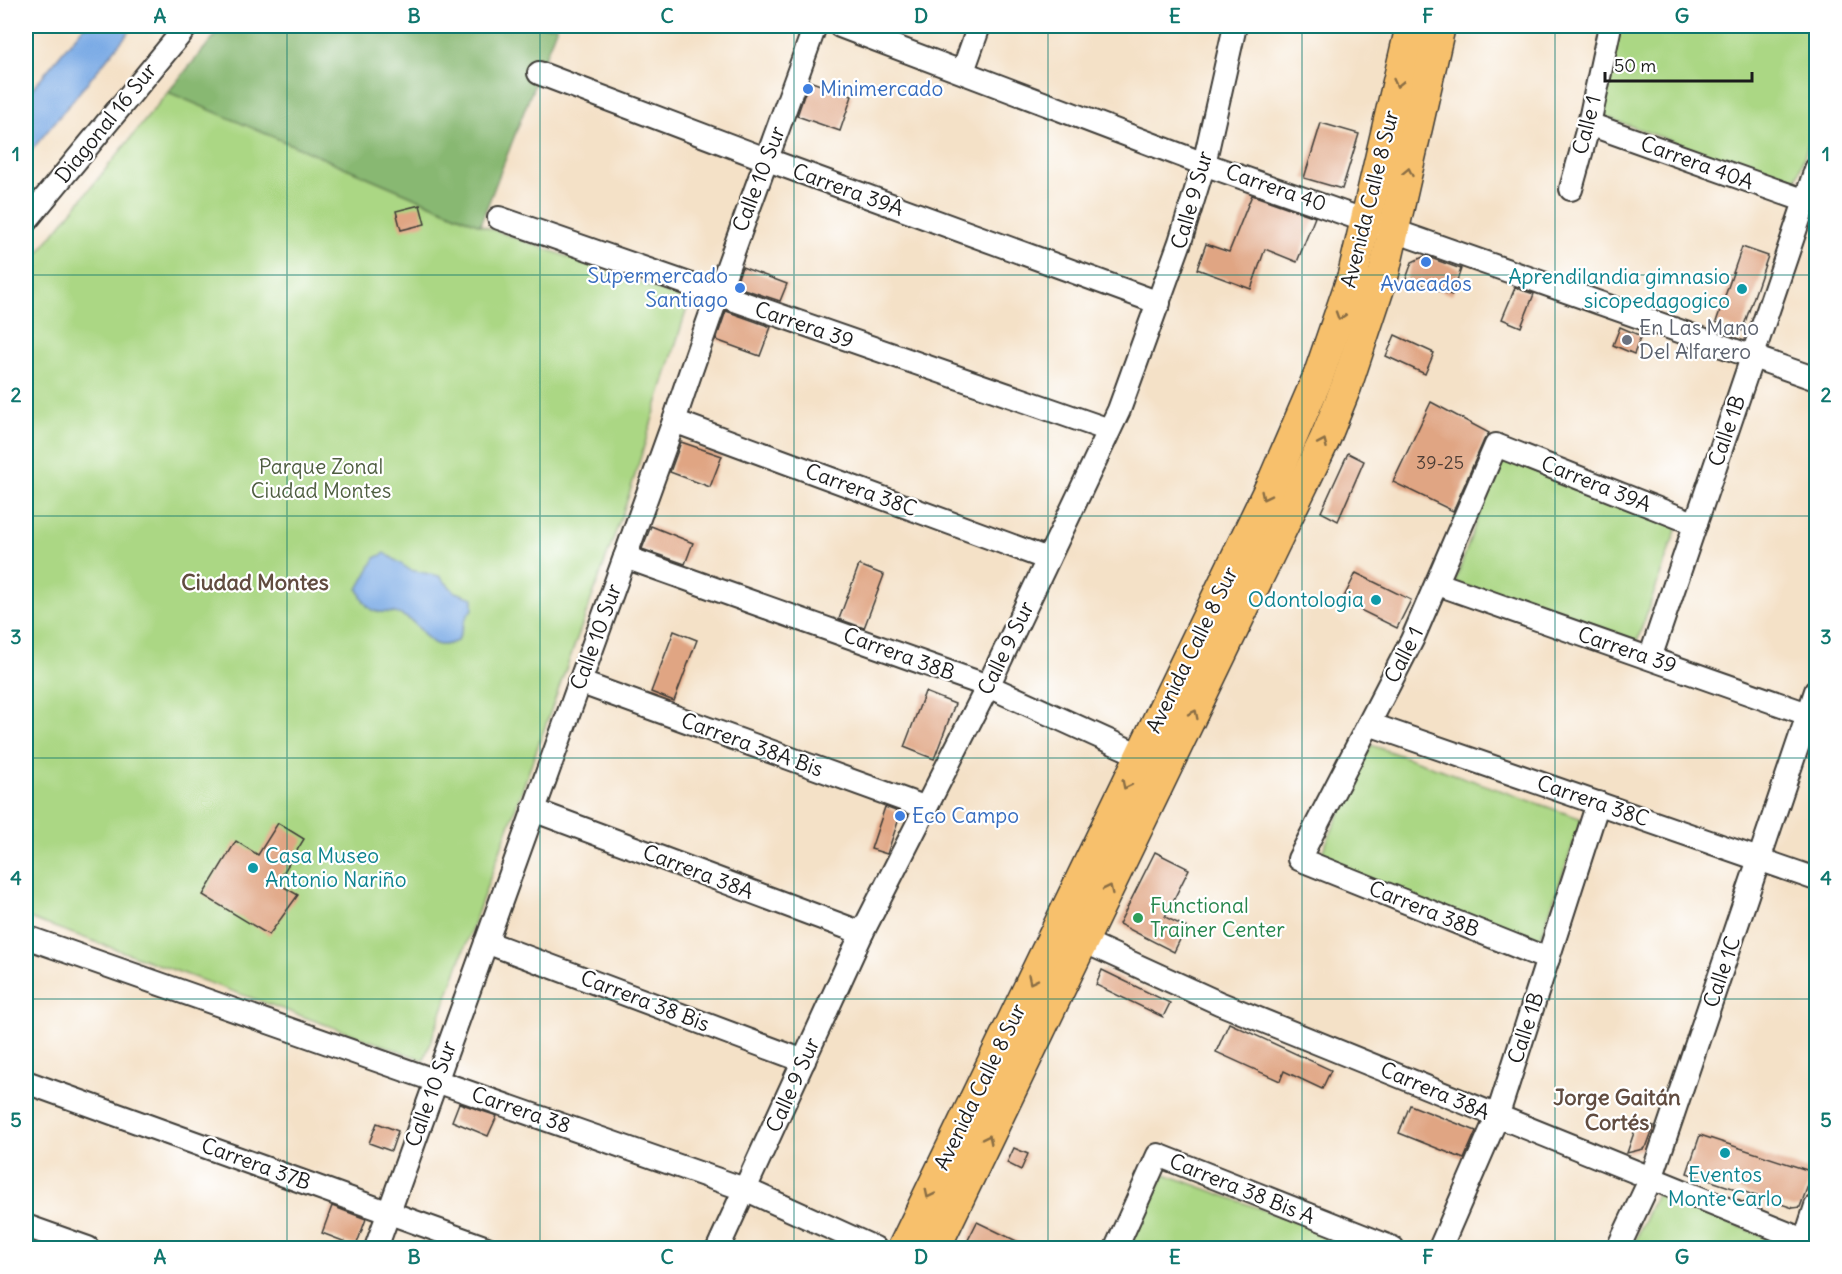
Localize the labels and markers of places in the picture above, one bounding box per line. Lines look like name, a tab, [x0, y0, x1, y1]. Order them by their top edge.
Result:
place label: Minimercado	[820, 75, 943, 102]
marker: Minimercado	[801, 82, 815, 96]
marker: Avacados	[1419, 255, 1433, 269]
place label: Supermercado Santiago	[588, 262, 728, 313]
place label: Aprendilandia gimnasio sicopedagogico	[1508, 263, 1730, 314]
place label: Avacados	[1380, 270, 1472, 297]
marker: Supermercado Santiago	[733, 281, 747, 295]
marker: Aprendilandia gimnasio sicopedagogico	[1735, 282, 1749, 296]
place label: En Las Mano Del Alfarero	[1639, 314, 1759, 365]
marker: En Las Mano Del Alfarero	[1620, 333, 1634, 347]
place label: Odontologia	[1248, 586, 1364, 613]
marker: Odontologia	[1369, 593, 1383, 607]
place label: Eco Campo	[912, 802, 1019, 829]
marker: Eco Campo	[893, 809, 907, 823]
place label: Casa Museo Antonio Nariño	[265, 842, 407, 893]
marker: Casa Museo Antonio Nariño	[246, 861, 260, 875]
place label: Functional Trainer Center	[1150, 892, 1285, 943]
marker: Functional Trainer Center	[1131, 911, 1145, 925]
marker: Eventos Monte Carlo	[1718, 1146, 1732, 1160]
place label: Eventos Monte Carlo	[1668, 1161, 1782, 1212]

